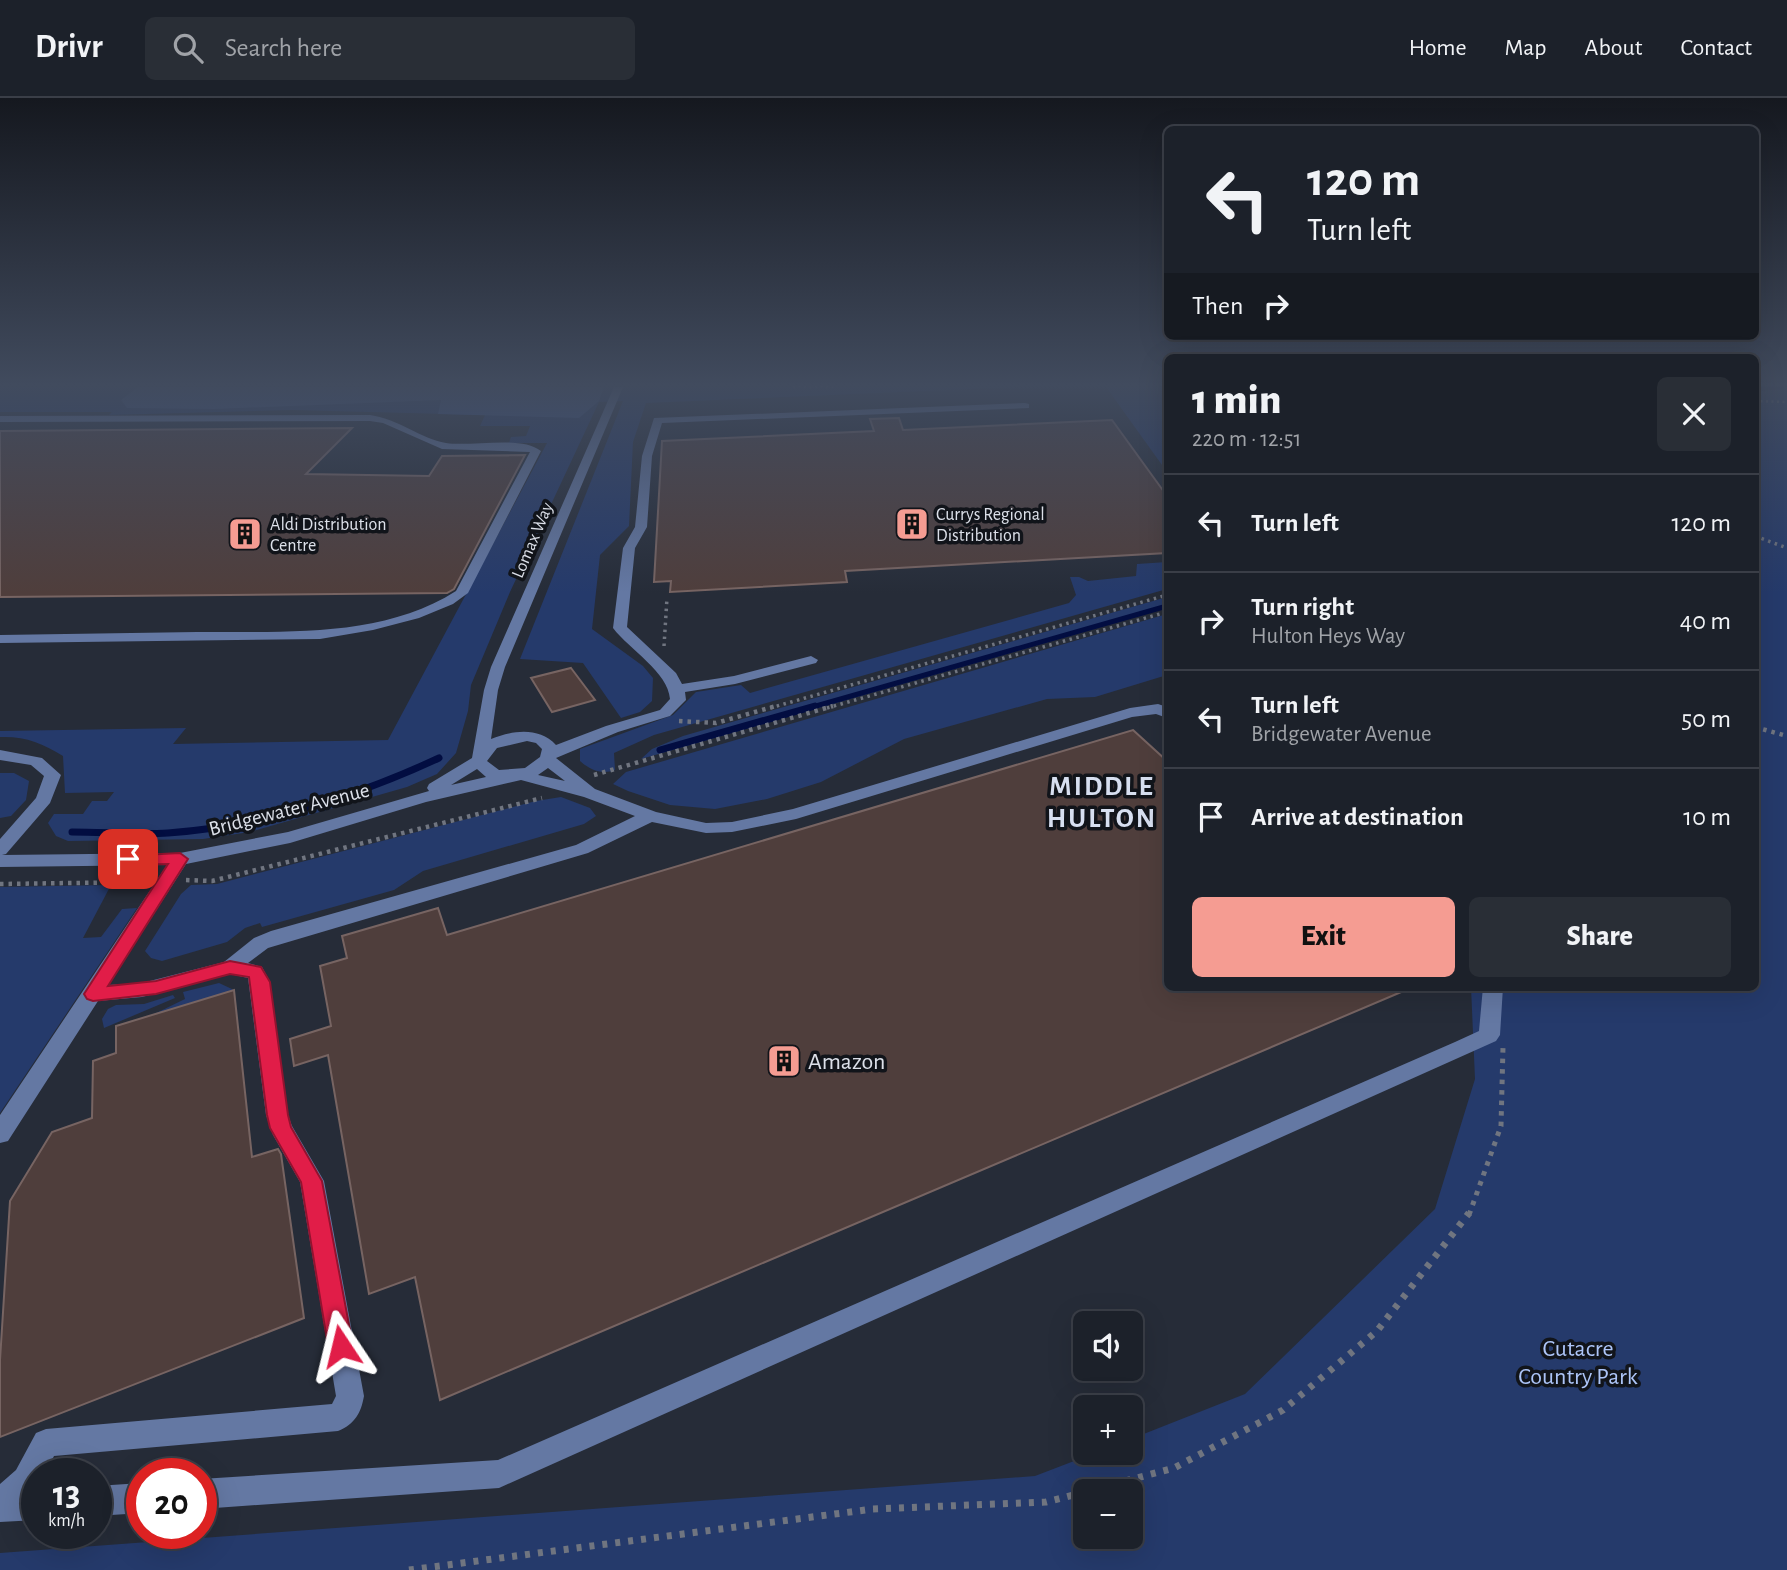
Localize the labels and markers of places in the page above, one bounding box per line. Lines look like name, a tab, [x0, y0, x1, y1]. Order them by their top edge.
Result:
building icon: Currys Regional Distribution	[893, 505, 931, 543]
place label: Currys Regional Distribution	[936, 506, 1045, 545]
building icon: Aldi Distribution Centre	[226, 515, 264, 553]
place label: Aldi Distribution Centre	[270, 516, 387, 555]
pin	[98, 829, 158, 889]
building icon: Amazon	[765, 1042, 803, 1080]
place label: Amazon	[808, 1050, 885, 1074]

